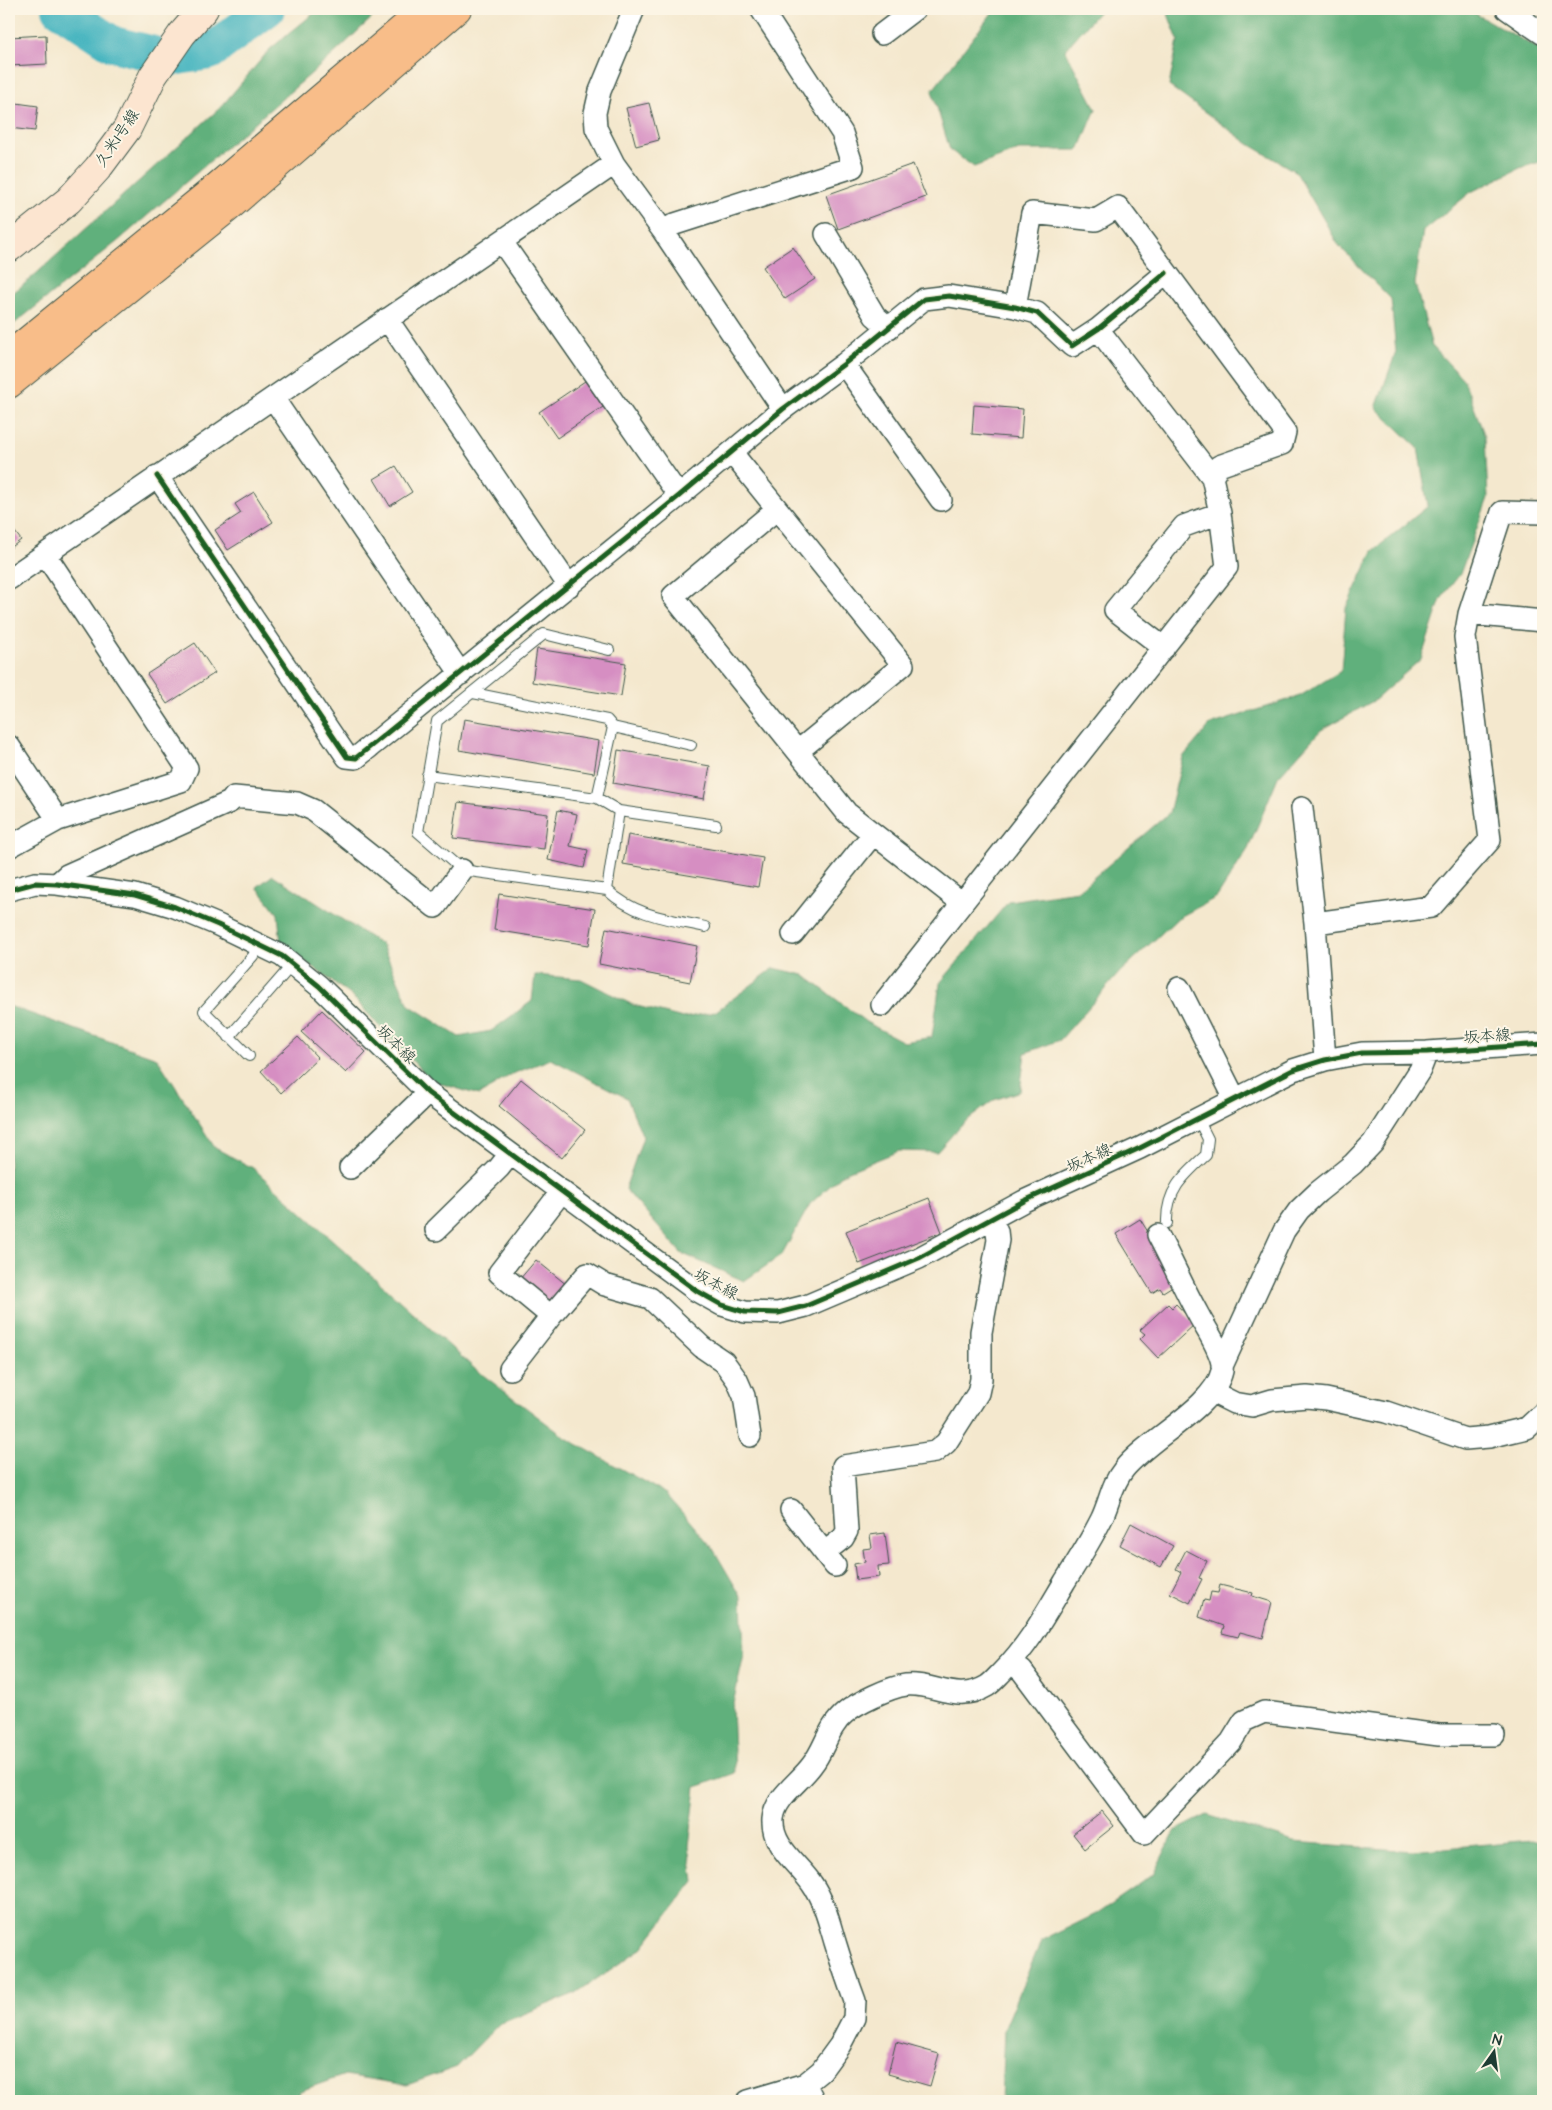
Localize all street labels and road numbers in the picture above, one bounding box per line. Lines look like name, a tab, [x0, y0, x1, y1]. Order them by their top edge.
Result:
street label: 久米1号線	[89, 104, 145, 172]
street label: 坂本線	[371, 1019, 421, 1069]
street label: 坂本線	[1462, 1023, 1512, 1049]
street label: 坂本線	[1063, 1138, 1115, 1178]
street label: 坂本線	[690, 1263, 742, 1305]

